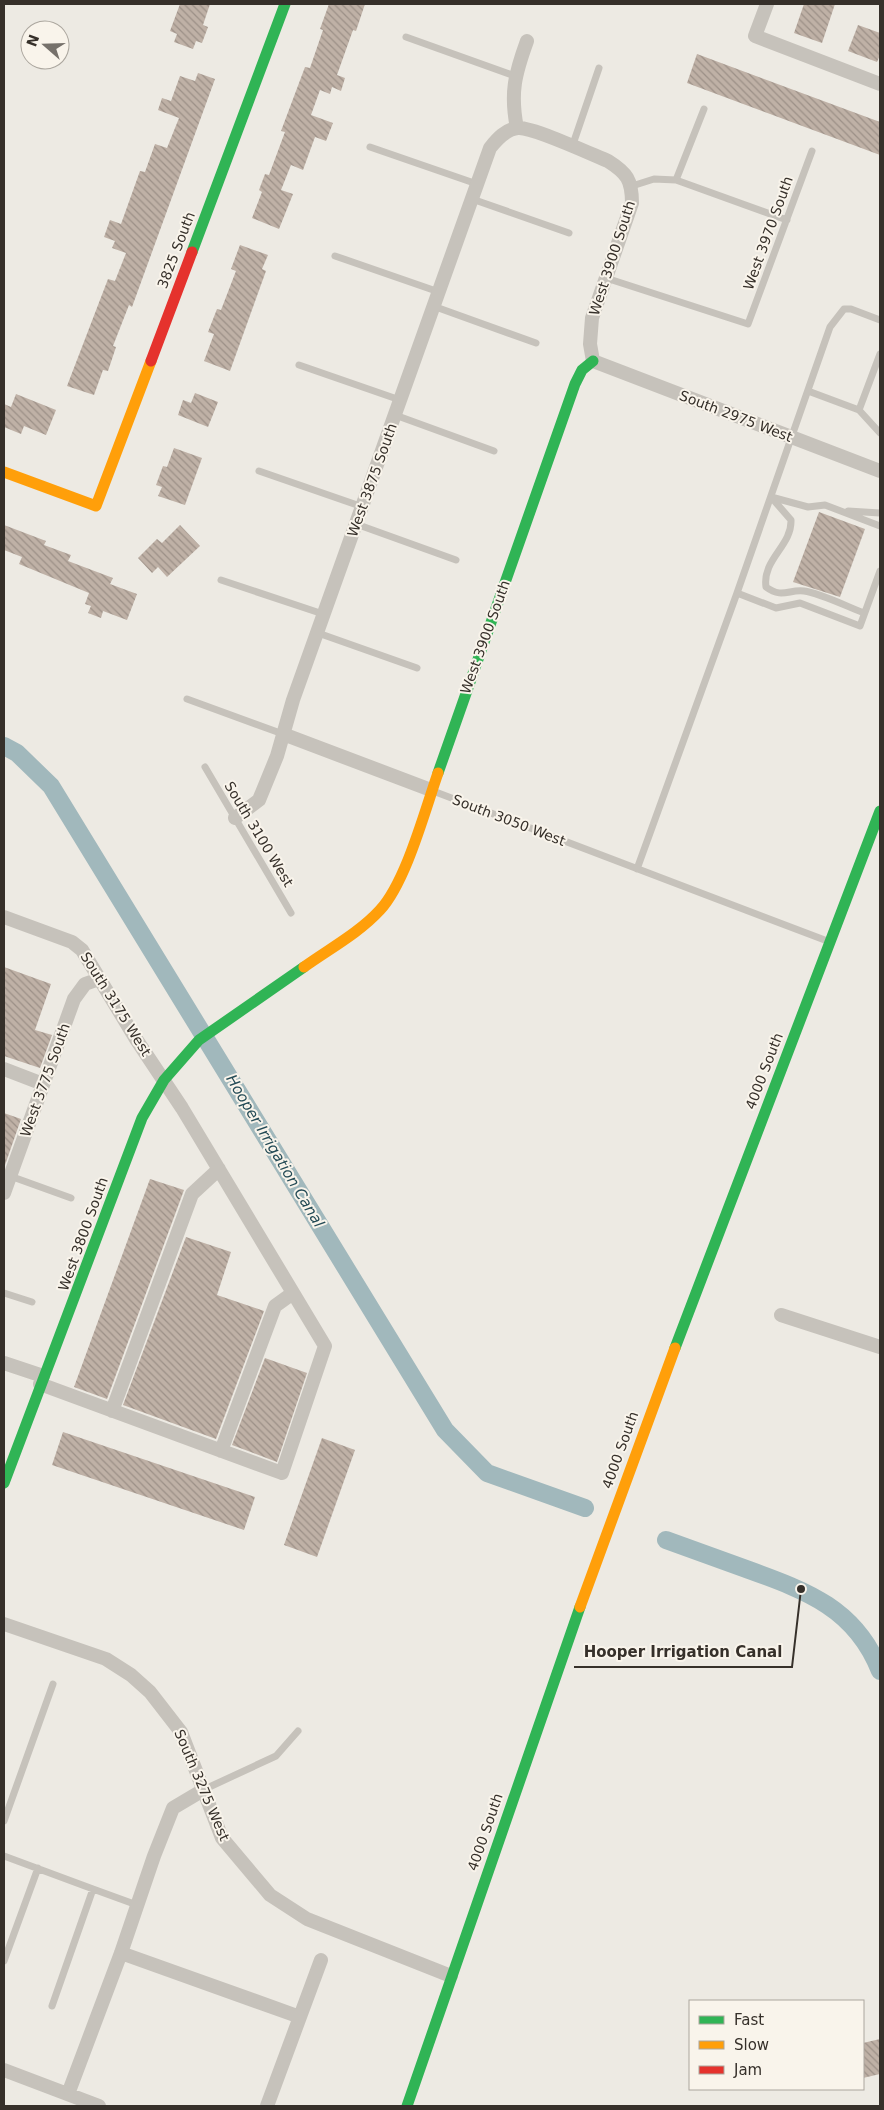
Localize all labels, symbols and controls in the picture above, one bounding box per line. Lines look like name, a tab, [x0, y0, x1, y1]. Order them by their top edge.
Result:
north arrow	[20, 20, 70, 70]
text: N	[23, 32, 42, 49]
street label: West 3970 South	[740, 174, 796, 292]
street label: West 3900 South	[586, 199, 638, 317]
street label: 3825 South	[154, 209, 198, 291]
street label: South 2975 West	[677, 387, 795, 445]
street label: West 3875 South	[344, 421, 400, 539]
street label: West 3900 South	[457, 578, 513, 696]
street label: South 3100 West	[221, 779, 297, 890]
street label: South 3050 West	[450, 791, 568, 849]
street label: South 3175 West	[78, 949, 155, 1059]
street label: West 3775 South	[17, 1021, 73, 1139]
street label: 4000 South	[742, 1030, 786, 1112]
water label: Hooper Irrigation Canal	[222, 1071, 328, 1231]
street label: West 3800 South	[55, 1175, 111, 1293]
street label: 4000 South	[599, 1409, 641, 1491]
callout: Hooper Irrigation Canal	[574, 1637, 792, 1667]
text: Hooper Irrigation Canal	[584, 1643, 782, 1661]
street label: South 3275 West	[171, 1727, 233, 1844]
street label: 4000 South	[464, 1791, 506, 1873]
legend	[689, 2000, 864, 2090]
text: Fast	[734, 2011, 764, 2029]
text: Slow	[734, 2036, 769, 2054]
text: Jam	[733, 2061, 762, 2079]

